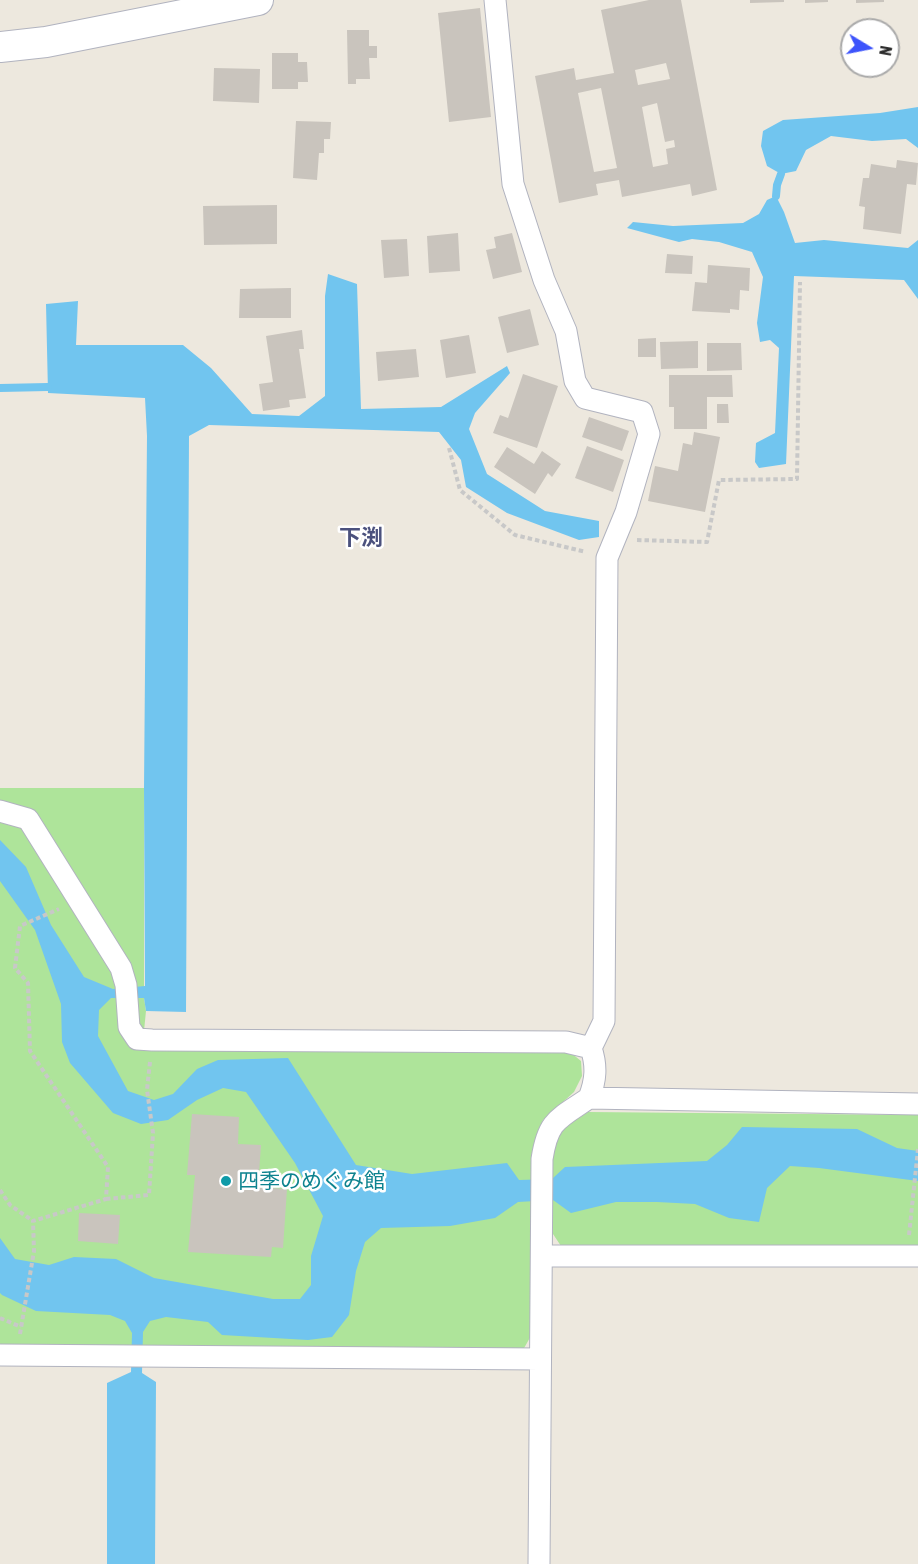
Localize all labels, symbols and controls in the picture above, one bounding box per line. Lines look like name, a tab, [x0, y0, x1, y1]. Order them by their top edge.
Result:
north arrow	[840, 18, 900, 78]
text: N	[876, 45, 895, 57]
district label: 下渕	[339, 525, 383, 551]
place label: 四季のめぐみ館	[238, 1168, 385, 1194]
marker: 四季のめぐみ館	[219, 1174, 233, 1188]

